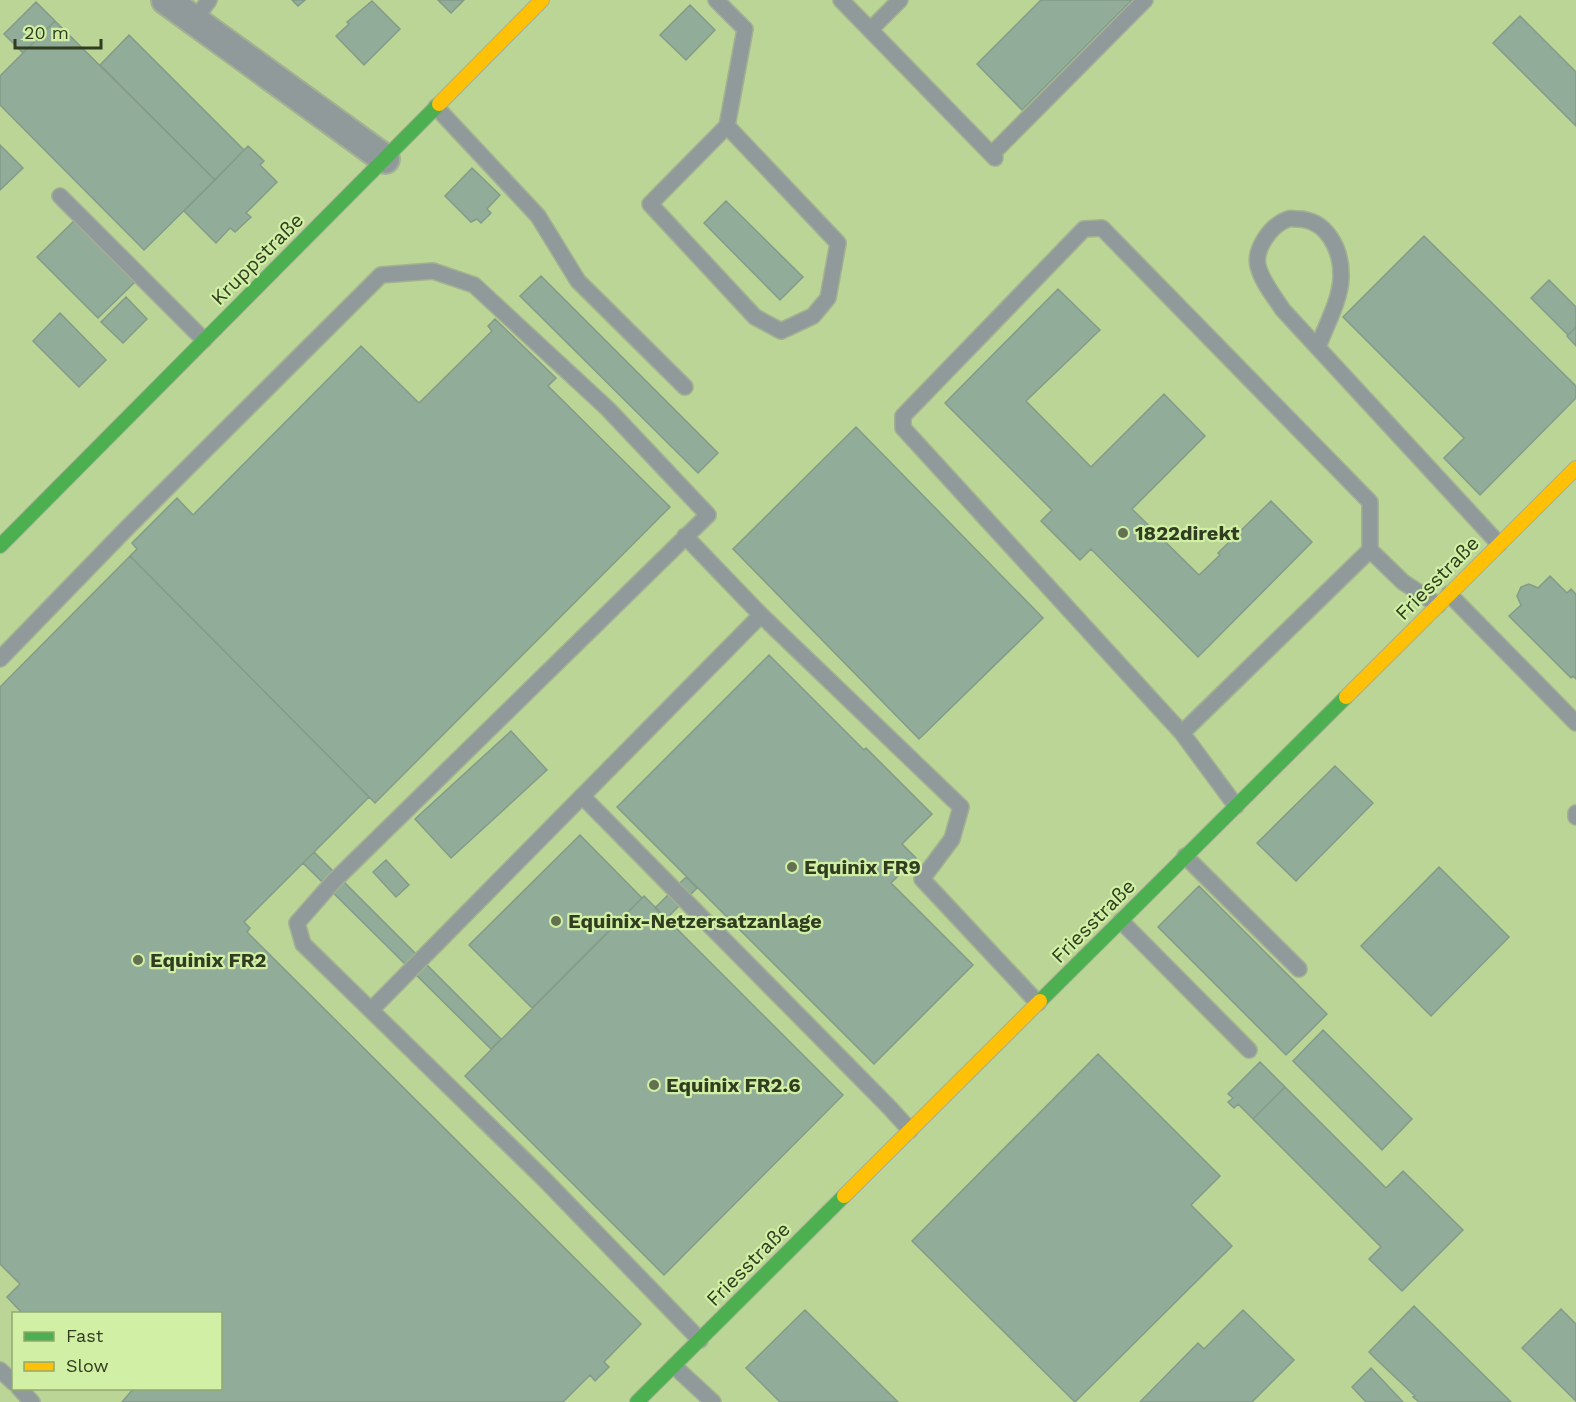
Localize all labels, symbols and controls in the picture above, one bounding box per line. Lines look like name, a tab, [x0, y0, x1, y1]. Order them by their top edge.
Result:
scale bar	[15, 12, 100, 50]
text: 20 m	[24, 22, 69, 43]
street label: Kruppstraße	[206, 208, 308, 310]
place label: 1822direkt	[1135, 521, 1240, 545]
marker: 1822direkt	[1116, 526, 1130, 540]
street label: Friesstraße	[1390, 531, 1484, 625]
place label: Equinix FR9	[804, 855, 921, 879]
marker: Equinix FR9	[785, 860, 799, 874]
street label: Friesstraße	[1046, 874, 1140, 968]
place label: Equinix-Netzersatzanlage	[568, 909, 822, 933]
marker: Equinix-Netzersatzanlage	[549, 914, 563, 928]
place label: Equinix FR2	[150, 948, 267, 972]
marker: Equinix FR2	[131, 953, 145, 967]
place label: Equinix FR2.6	[666, 1073, 800, 1097]
marker: Equinix FR2.6	[647, 1078, 661, 1092]
street label: Friesstraße	[701, 1217, 795, 1311]
legend	[12, 1312, 222, 1390]
text: Fast	[66, 1325, 104, 1346]
text: Slow	[66, 1355, 109, 1376]

